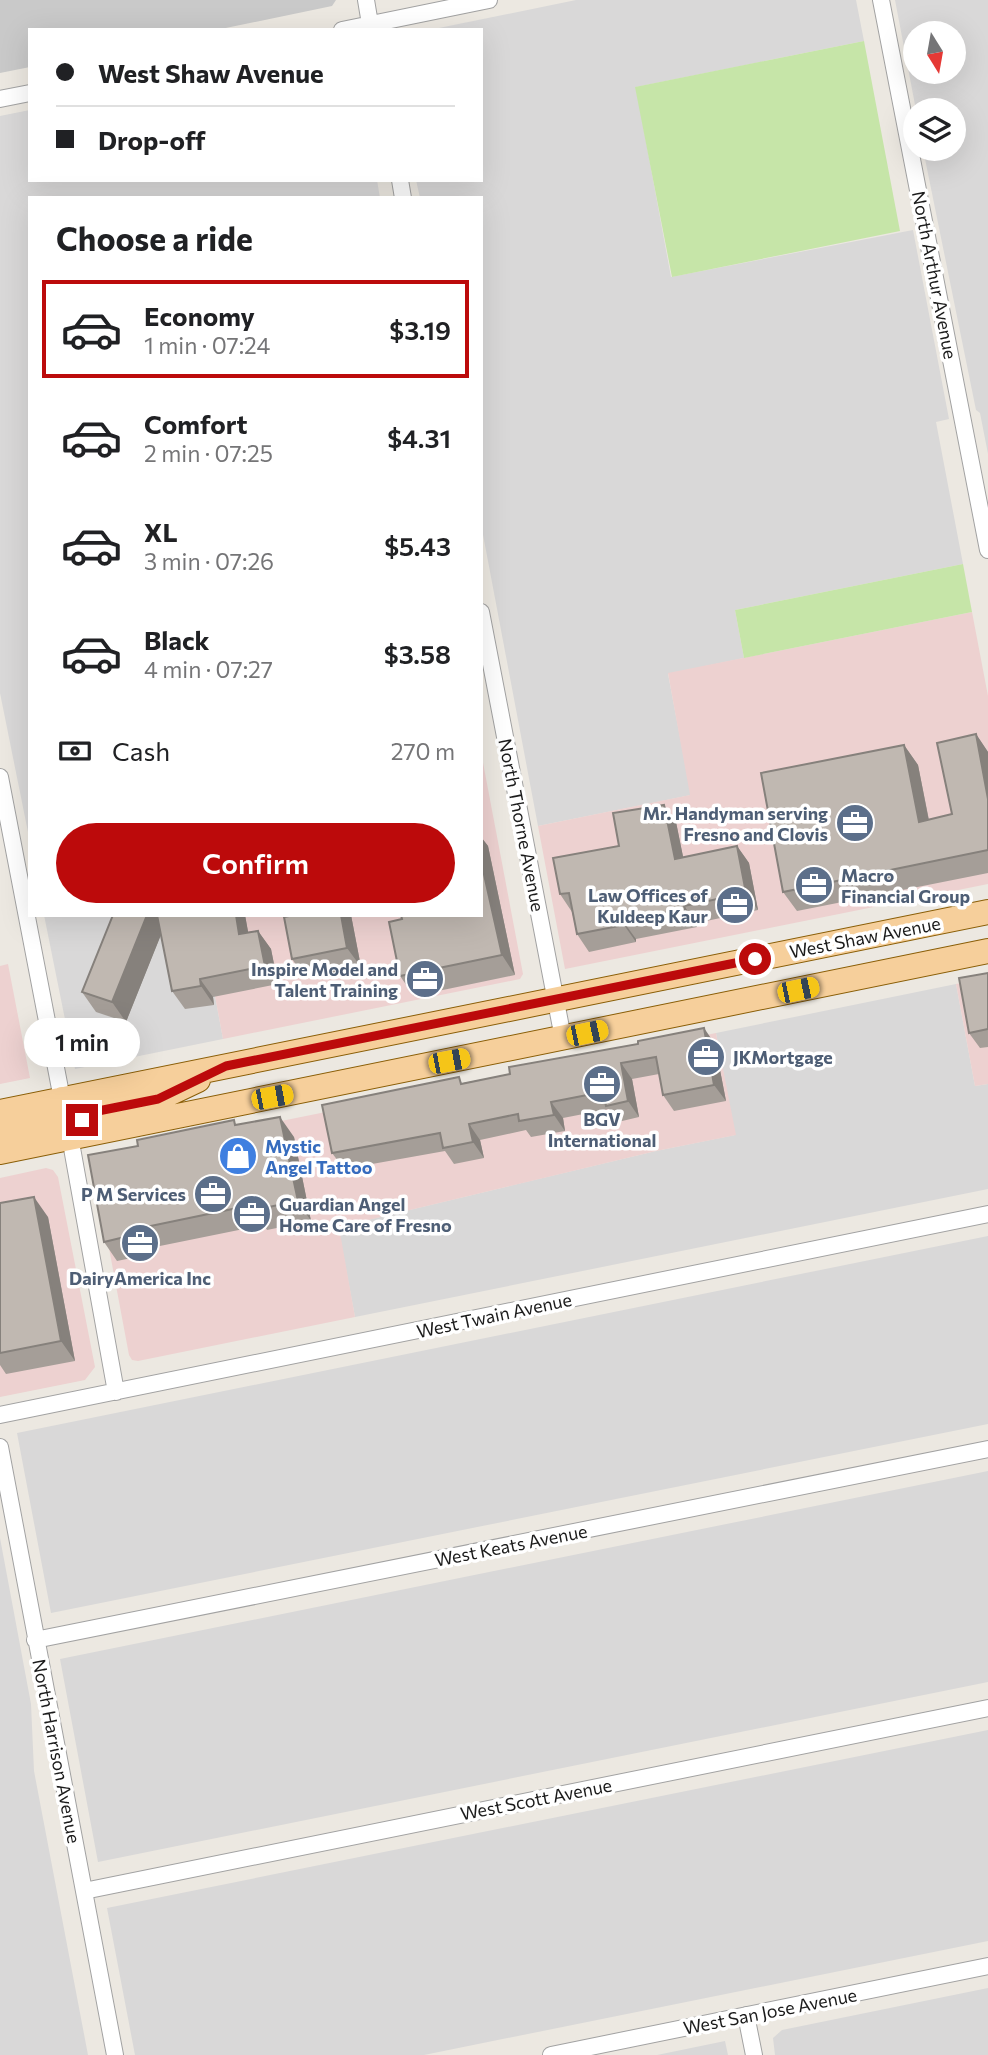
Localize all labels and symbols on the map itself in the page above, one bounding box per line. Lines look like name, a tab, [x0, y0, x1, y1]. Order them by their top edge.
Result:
north arrow	[903, 21, 966, 84]
street label: North Arthur Avenue	[908, 189, 962, 361]
street label: North Thorne Avenue	[494, 737, 550, 913]
place label: Mr. Handyman serving Fresno and Clovis	[643, 802, 828, 845]
office icon: Mr. Handyman serving Fresno and Clovis	[834, 802, 876, 844]
office icon: Macro Financial Group	[793, 864, 835, 906]
place label: Macro Financial Group	[841, 864, 971, 907]
place label: Law Offices of Kuldeep Kaur	[588, 884, 709, 927]
office icon: Law Offices of Kuldeep Kaur	[714, 884, 756, 926]
street label: West Shaw Avenue	[788, 912, 942, 962]
route start	[739, 943, 771, 975]
place label: Inspire Model and Talent Training	[251, 958, 398, 1001]
office icon: Inspire Model and Talent Training	[404, 958, 446, 1000]
car	[776, 975, 821, 1005]
callout: 1 min	[24, 1018, 140, 1068]
car	[565, 1018, 610, 1048]
office icon: JKMortgage	[685, 1036, 727, 1078]
place label: JKMortgage	[733, 1046, 833, 1068]
car	[427, 1047, 472, 1075]
office icon: BGV International	[581, 1063, 623, 1105]
car	[250, 1083, 295, 1111]
route end	[66, 1104, 98, 1136]
place label: BGV International	[548, 1108, 656, 1151]
shop icon: Mystic Angel Tattoo	[217, 1135, 259, 1177]
place label: Mystic Angel Tattoo	[265, 1135, 373, 1178]
office icon: P M Services	[192, 1173, 234, 1215]
place label: P M Services	[81, 1183, 186, 1205]
office icon: Guardian Angel Home Care of Fresno	[231, 1193, 273, 1235]
place label: Guardian Angel Home Care of Fresno	[279, 1193, 452, 1236]
office icon: DairyAmerica Inc	[119, 1222, 161, 1264]
place label: DairyAmerica Inc	[69, 1267, 211, 1289]
street label: West Twain Avenue	[414, 1288, 574, 1342]
street label: West Keats Avenue	[433, 1519, 589, 1571]
street label: North Harrison Avenue	[28, 1657, 86, 1845]
street label: West Scott Avenue	[458, 1774, 614, 1824]
street label: West San Jose Avenue	[681, 1983, 859, 2039]

